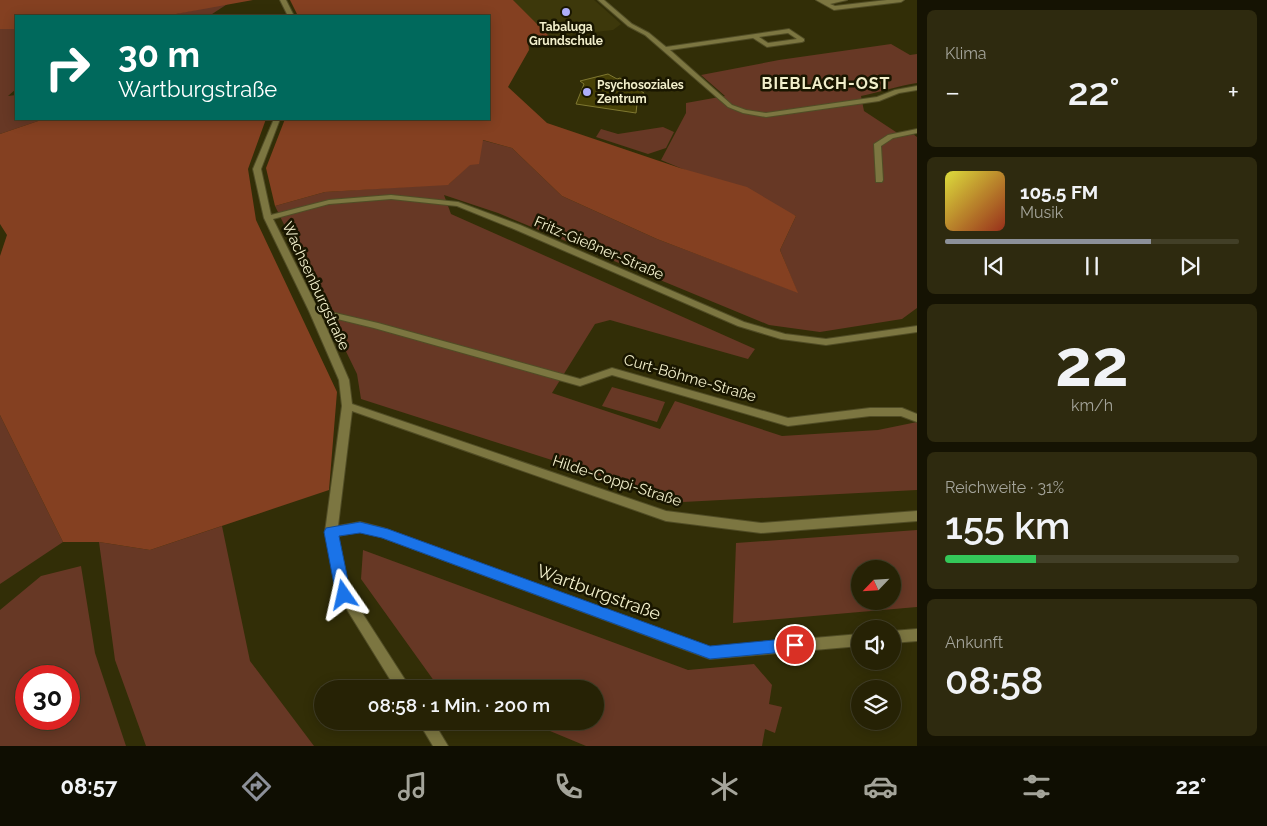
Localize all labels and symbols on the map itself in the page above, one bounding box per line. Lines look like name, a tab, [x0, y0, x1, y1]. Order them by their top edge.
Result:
marker: Tabaluga Grundschule	[560, 6, 572, 18]
place label: Tabaluga Grundschule	[529, 20, 603, 48]
district label: BIEBLACH-OST	[762, 74, 890, 93]
place label: Psychosoziales Zentrum	[597, 78, 684, 106]
marker: Psychosoziales Zentrum	[581, 86, 593, 98]
street label: Fritz-Gießner-Straße	[531, 212, 667, 284]
street label: Wachsenburgstraße	[278, 219, 354, 353]
street label: Curt-Böhme-Straße	[622, 350, 758, 406]
street label: Hilde-Coppi-Straße	[550, 452, 684, 510]
street label: Wartburgstraße	[534, 560, 664, 624]
north arrow	[851, 560, 901, 610]
position arrow	[317, 568, 369, 620]
pin	[774, 624, 816, 666]
speed limit sign: 30	[15, 665, 80, 730]

